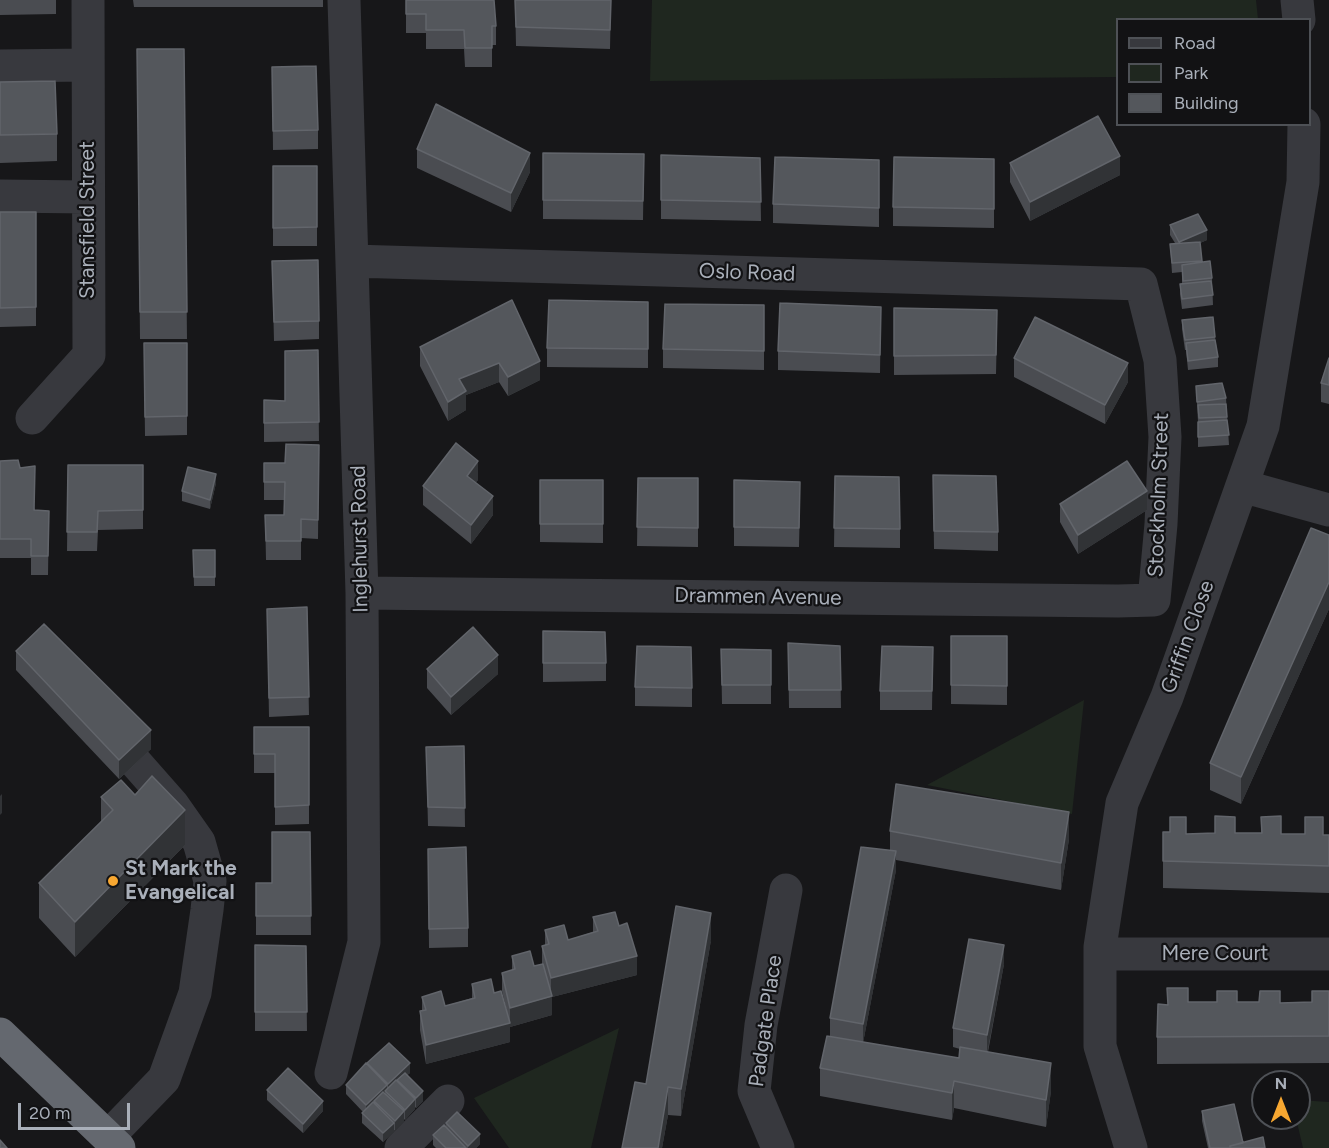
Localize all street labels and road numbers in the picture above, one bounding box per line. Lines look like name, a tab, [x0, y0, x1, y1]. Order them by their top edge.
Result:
street label: Stansfield Street	[75, 141, 101, 299]
street label: Oslo Road	[698, 259, 796, 287]
street label: Stockholm Street	[1144, 412, 1174, 578]
street label: Inglehurst Road	[346, 465, 374, 613]
street label: Griffin Close	[1156, 577, 1220, 697]
street label: Drammen Avenue	[674, 583, 842, 611]
street label: Mere Court	[1161, 941, 1269, 967]
street label: Padgate Place	[744, 953, 788, 1089]

